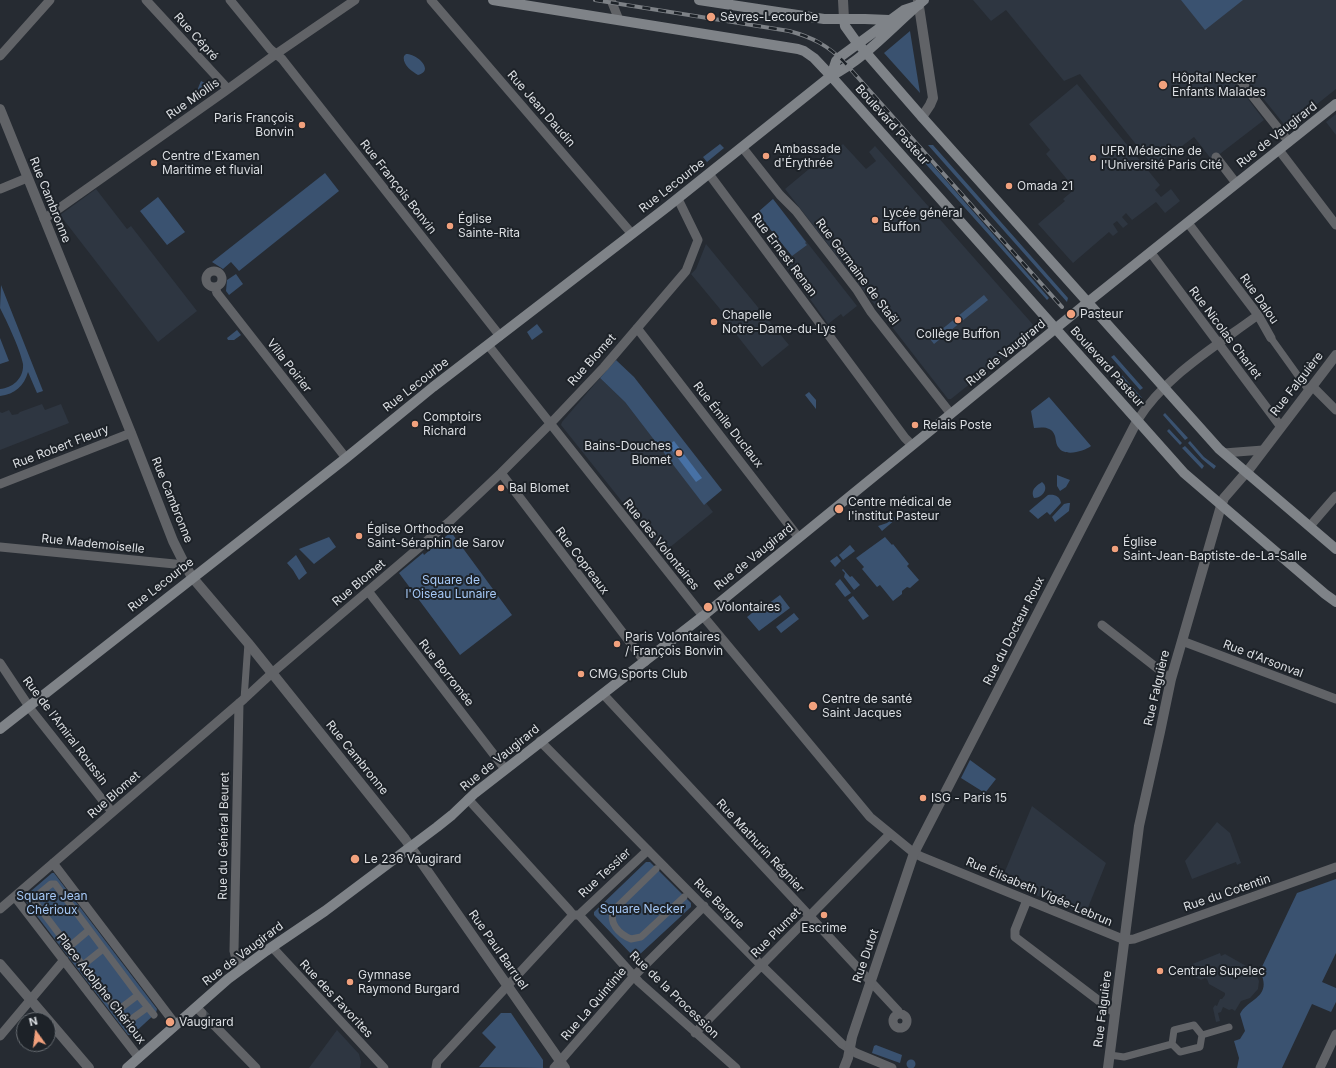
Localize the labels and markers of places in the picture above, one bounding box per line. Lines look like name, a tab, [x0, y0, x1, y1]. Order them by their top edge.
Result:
place label: Sèvres-Lecourbe	[720, 10, 818, 24]
marker: Sèvres-Lecourbe	[705, 11, 717, 23]
place label: Hôpital Necker Enfants Malades	[1172, 71, 1266, 99]
marker: Hôpital Necker Enfants Malades	[1157, 79, 1169, 91]
place label: Paris François Bonvin	[214, 111, 294, 139]
marker: Paris François Bonvin	[297, 120, 307, 130]
place label: Ambassade d'Érythrée	[774, 142, 841, 170]
place label: UFR Médecine de l'Université Paris Cité	[1101, 144, 1222, 172]
place label: Centre d'Examen Maritime et fluvial	[162, 149, 263, 177]
marker: Ambassade d'Érythrée	[761, 151, 771, 161]
marker: UFR Médecine de l'Université Paris Cité	[1088, 153, 1098, 163]
marker: Centre d'Examen Maritime et fluvial	[149, 158, 159, 168]
place label: Omada 21	[1017, 179, 1073, 193]
marker: Omada 21	[1004, 181, 1014, 191]
place label: Lycée général Buffon	[883, 206, 962, 234]
place label: Église Sainte-Rita	[458, 212, 520, 240]
marker: Lycée général Buffon	[870, 215, 880, 225]
marker: Église Sainte-Rita	[445, 221, 455, 231]
place label: Pasteur	[1080, 307, 1123, 321]
place label: Chapelle Notre-Dame-du-Lys	[722, 308, 836, 336]
marker: Pasteur	[1065, 308, 1077, 320]
marker: Collège Buffon	[953, 315, 963, 325]
marker: Chapelle Notre-Dame-du-Lys	[709, 317, 719, 327]
place label: Collège Buffon	[916, 327, 1000, 341]
place label: Comptoirs Richard	[423, 410, 482, 438]
place label: Relais Poste	[923, 418, 992, 432]
marker: Comptoirs Richard	[410, 419, 420, 429]
marker: Relais Poste	[910, 420, 920, 430]
place label: Bains-Douches Blomet	[584, 439, 671, 467]
marker: Bains-Douches Blomet	[674, 448, 684, 458]
place label: Bal Blomet	[509, 481, 569, 495]
marker: Bal Blomet	[496, 483, 506, 493]
place label: Centre médical de l'institut Pasteur	[848, 495, 952, 523]
marker: Centre médical de l'institut Pasteur	[833, 503, 845, 515]
place label: Église Orthodoxe Saint-Séraphin de Sarov	[367, 522, 505, 550]
marker: Église Orthodoxe Saint-Séraphin de Sarov	[354, 531, 364, 541]
place label: Église Saint-Jean-Baptiste-de-La-Salle	[1123, 535, 1307, 563]
marker: Église Saint-Jean-Baptiste-de-La-Salle	[1110, 544, 1120, 554]
place label: Volontaires	[717, 600, 780, 614]
marker: Volontaires	[702, 601, 714, 613]
place label: Paris Volontaires / François Bonvin	[625, 630, 723, 658]
marker: Paris Volontaires / François Bonvin	[612, 639, 622, 649]
place label: CMG Sports Club	[589, 667, 688, 681]
marker: CMG Sports Club	[576, 669, 586, 679]
place label: Centre de santé Saint Jacques	[822, 692, 912, 720]
marker: Centre de santé Saint Jacques	[807, 700, 819, 712]
place label: ISG - Paris 15	[931, 791, 1007, 805]
marker: ISG - Paris 15	[918, 793, 928, 803]
place label: Le 236 Vaugirard	[364, 852, 461, 866]
marker: Le 236 Vaugirard	[349, 853, 361, 865]
marker: Escrime	[819, 910, 829, 920]
place label: Escrime	[801, 921, 847, 935]
place label: Centrale Supelec	[1168, 964, 1265, 978]
marker: Centrale Supelec	[1155, 966, 1165, 976]
place label: Gymnase Raymond Burgard	[358, 968, 460, 996]
marker: Gymnase Raymond Burgard	[345, 977, 355, 987]
place label: Vaugirard	[179, 1015, 234, 1029]
marker: Vaugirard	[164, 1016, 176, 1028]

